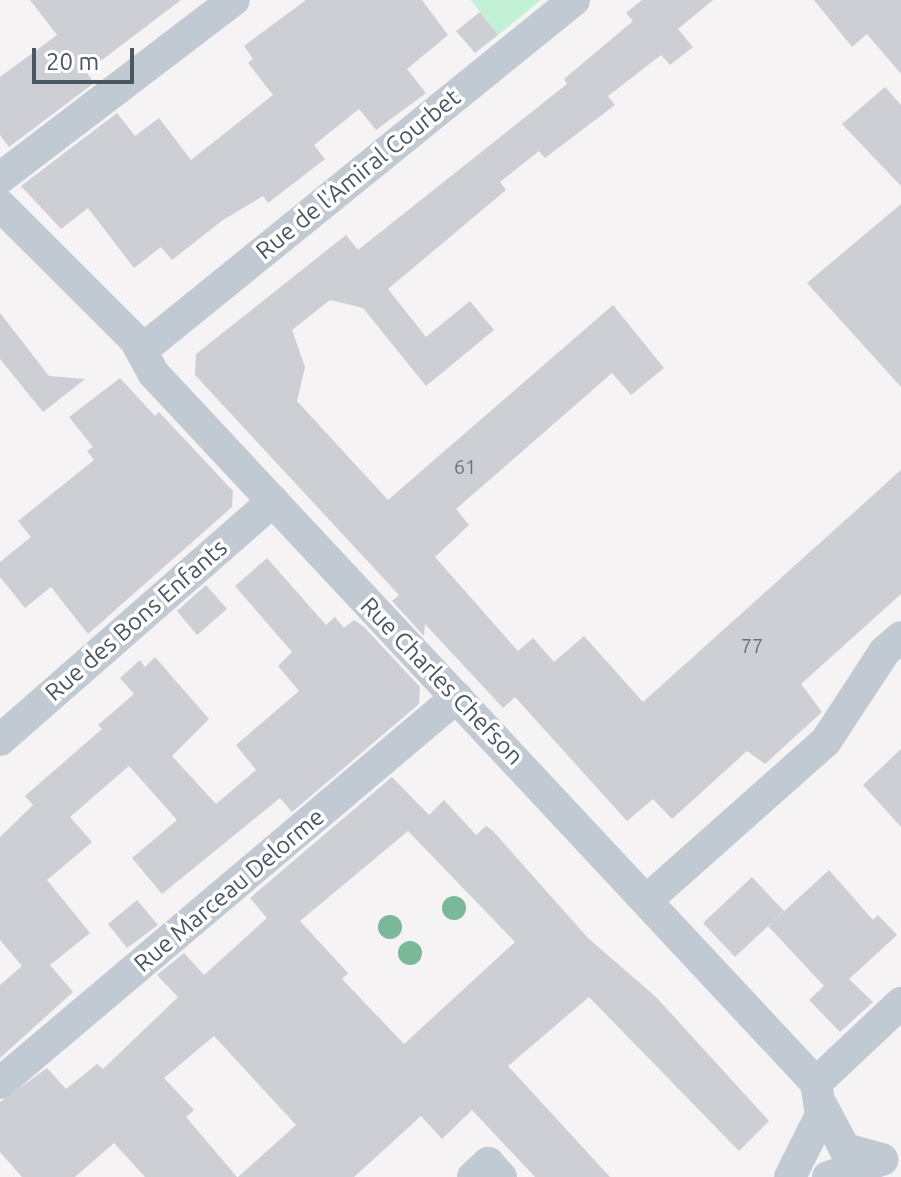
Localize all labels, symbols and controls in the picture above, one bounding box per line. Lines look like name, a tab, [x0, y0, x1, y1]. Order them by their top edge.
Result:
scale bar	[36, 32, 138, 82]
text: 20 m	[46, 48, 99, 75]
street label: Rue de l'Amiral Courbet	[250, 83, 466, 265]
house number: 61	[454, 454, 476, 478]
street label: Rue des Bons Enfants	[39, 533, 233, 707]
street label: Rue Charles Chefson	[355, 591, 529, 771]
house number: 77	[741, 633, 763, 657]
street label: Rue Marceau Delorme	[128, 802, 330, 978]

